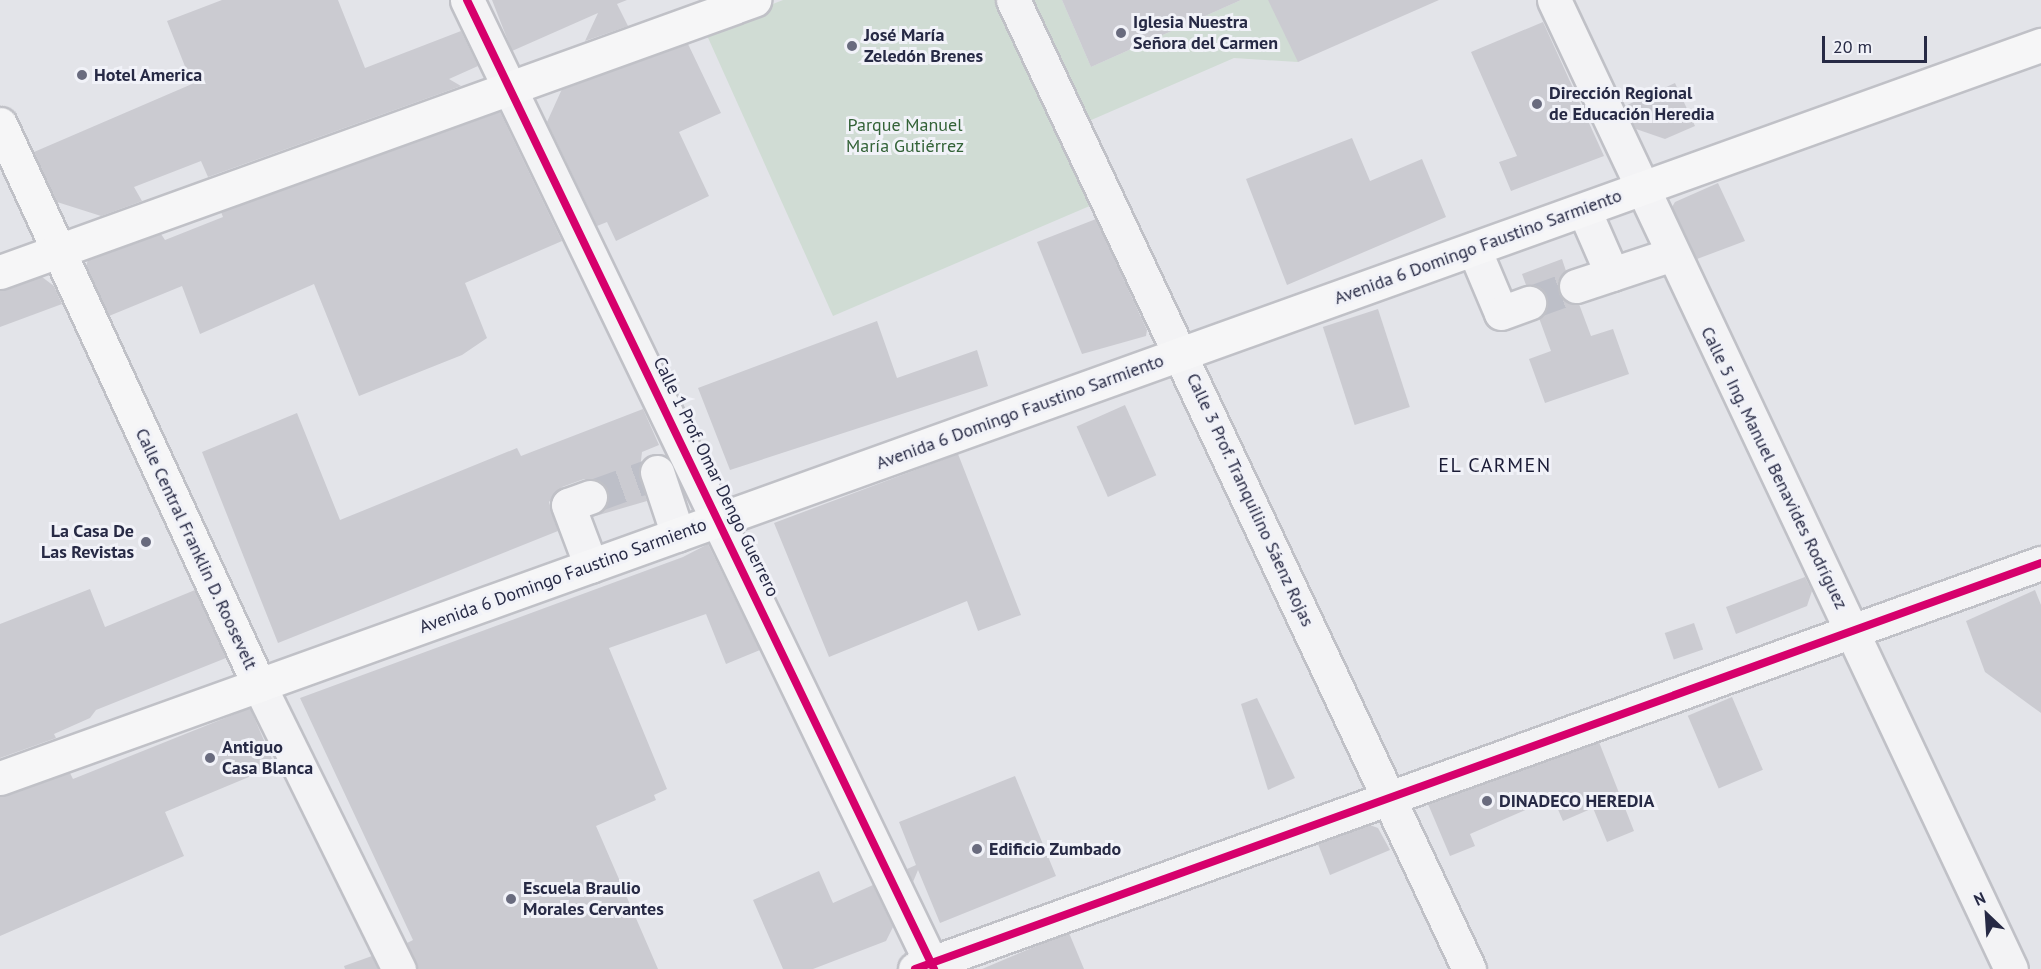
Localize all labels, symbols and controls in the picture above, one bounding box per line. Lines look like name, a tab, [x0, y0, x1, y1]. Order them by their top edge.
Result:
place label: Iglesia Nuestra Señora del Carmen	[1133, 12, 1278, 54]
scale bar	[1825, 24, 1930, 62]
place label: José María Zeledón Brenes	[864, 25, 983, 68]
marker: Iglesia Nuestra Señora del Carmen	[1114, 26, 1128, 40]
text: 20 m	[1833, 35, 1872, 58]
marker: José María Zeledón Brenes	[845, 39, 859, 53]
place label: Hotel America	[94, 64, 203, 86]
marker: Hotel America	[75, 68, 89, 82]
place label: Dirección Regional de Educación Heredia	[1549, 83, 1714, 125]
marker: Dirección Regional de Educación Heredia	[1530, 97, 1544, 111]
park label: Parque Manuel María Gutiérrez	[846, 115, 964, 158]
street label: Avenida 6 Domingo Faustino Sarmiento	[1331, 185, 1625, 309]
street label: Calle 5 Ing. Manuel Benavides Rodríguez	[1696, 323, 1852, 613]
street label: Avenida 6 Domingo Faustino Sarmiento	[873, 350, 1167, 474]
street label: Calle 1 Prof. Omar Dengo Guerrero	[648, 353, 784, 601]
street label: Calle 3 Prof. Tranquilino Sáenz Rojas	[1181, 369, 1319, 631]
street label: Calle Central Franklin D. Roosevelt	[130, 424, 262, 674]
district label: EL CARMEN	[1438, 453, 1552, 477]
street label: Avenida 6 Domingo Faustino Sarmiento	[416, 514, 710, 638]
place label: La Casa De Las Revistas	[41, 521, 134, 564]
marker: La Casa De Las Revistas	[139, 535, 153, 549]
place label: Antiguo Casa Blanca	[222, 737, 313, 780]
marker: Antiguo Casa Blanca	[203, 751, 217, 765]
place label: DINADECO HEREDIA	[1499, 790, 1655, 812]
marker: DINADECO HEREDIA	[1480, 794, 1494, 808]
place label: Edificio Zumbado	[989, 838, 1121, 860]
marker: Edificio Zumbado	[970, 842, 984, 856]
place label: Escuela Braulio Morales Cervantes	[523, 878, 664, 920]
north arrow	[1957, 885, 2017, 945]
text: N	[1970, 887, 1988, 910]
marker: Escuela Braulio Morales Cervantes	[504, 892, 518, 906]

